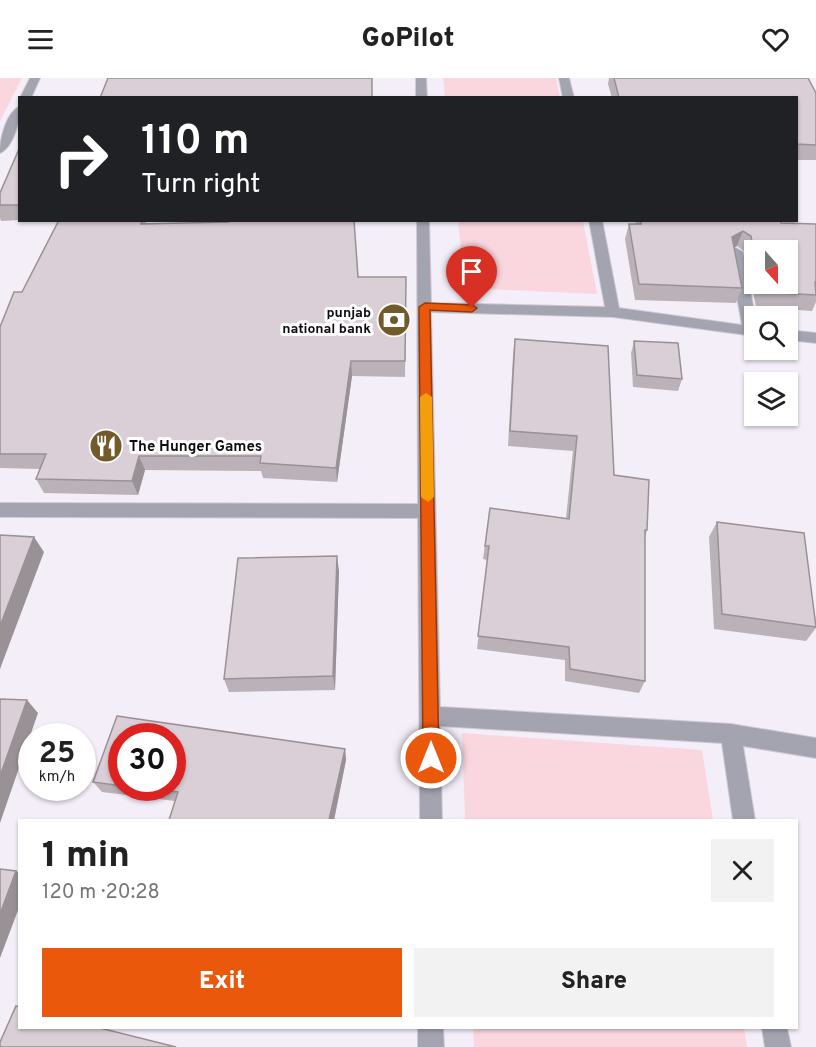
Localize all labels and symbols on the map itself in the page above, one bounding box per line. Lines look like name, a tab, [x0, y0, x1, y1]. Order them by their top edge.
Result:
north arrow	[744, 240, 798, 294]
pin	[446, 246, 497, 308]
bank icon: punjab national bank	[376, 302, 412, 338]
place label: punjab national bank	[282, 305, 371, 338]
restaurant icon: The Hunger Games	[88, 428, 124, 464]
place label: The Hunger Games	[129, 438, 262, 457]
speed limit sign: 30	[108, 723, 186, 801]
position arrow	[399, 726, 463, 790]

